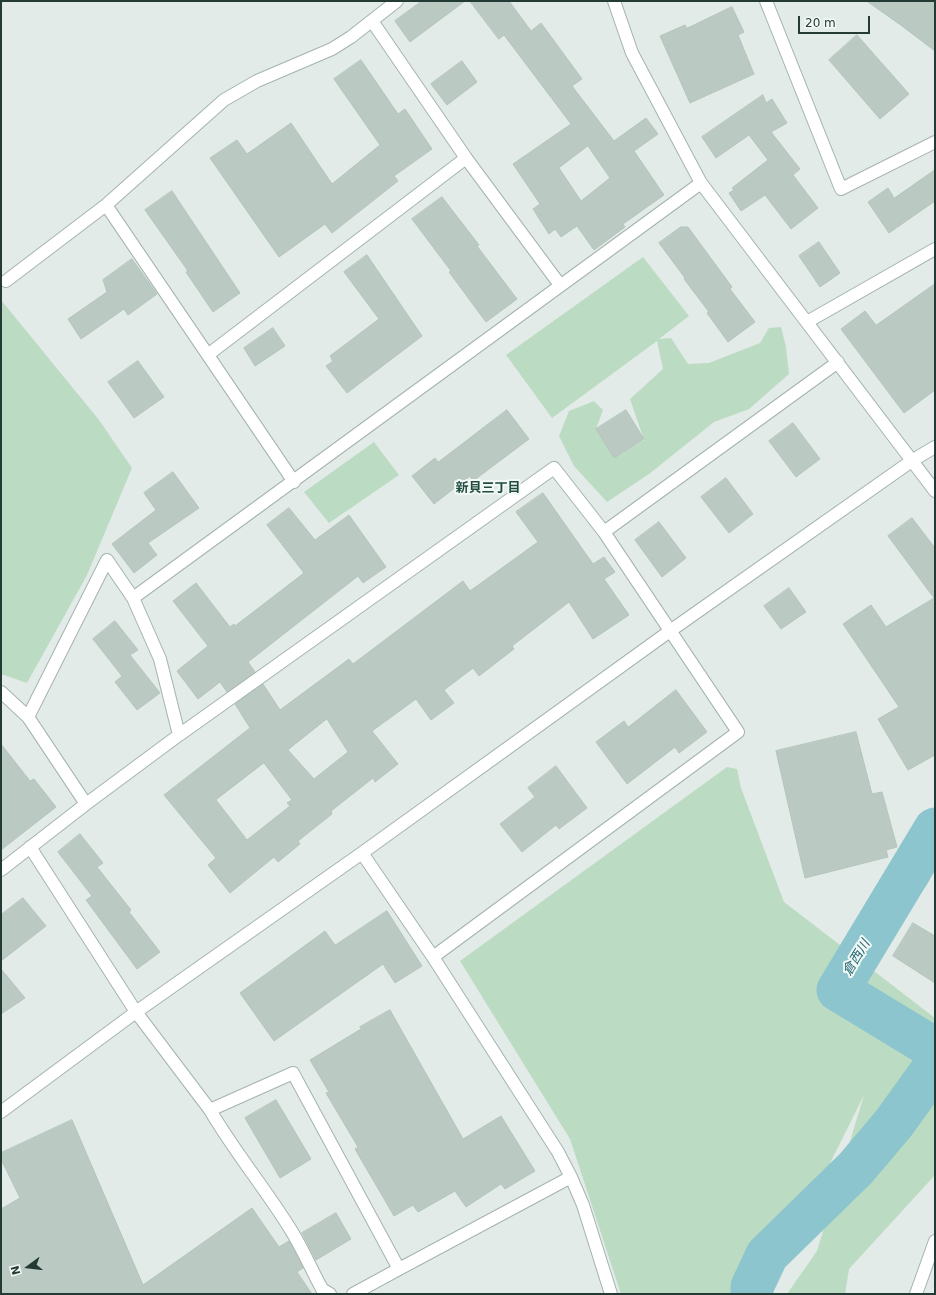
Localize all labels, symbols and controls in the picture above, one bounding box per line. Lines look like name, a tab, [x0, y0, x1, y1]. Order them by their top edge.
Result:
scale bar	[800, 8, 872, 34]
text: 20 m	[805, 16, 836, 30]
district label: 新貝三丁目	[456, 481, 520, 497]
water label: 倉西川	[840, 937, 874, 979]
north arrow	[8, 1247, 48, 1287]
text: N	[8, 1264, 23, 1276]

